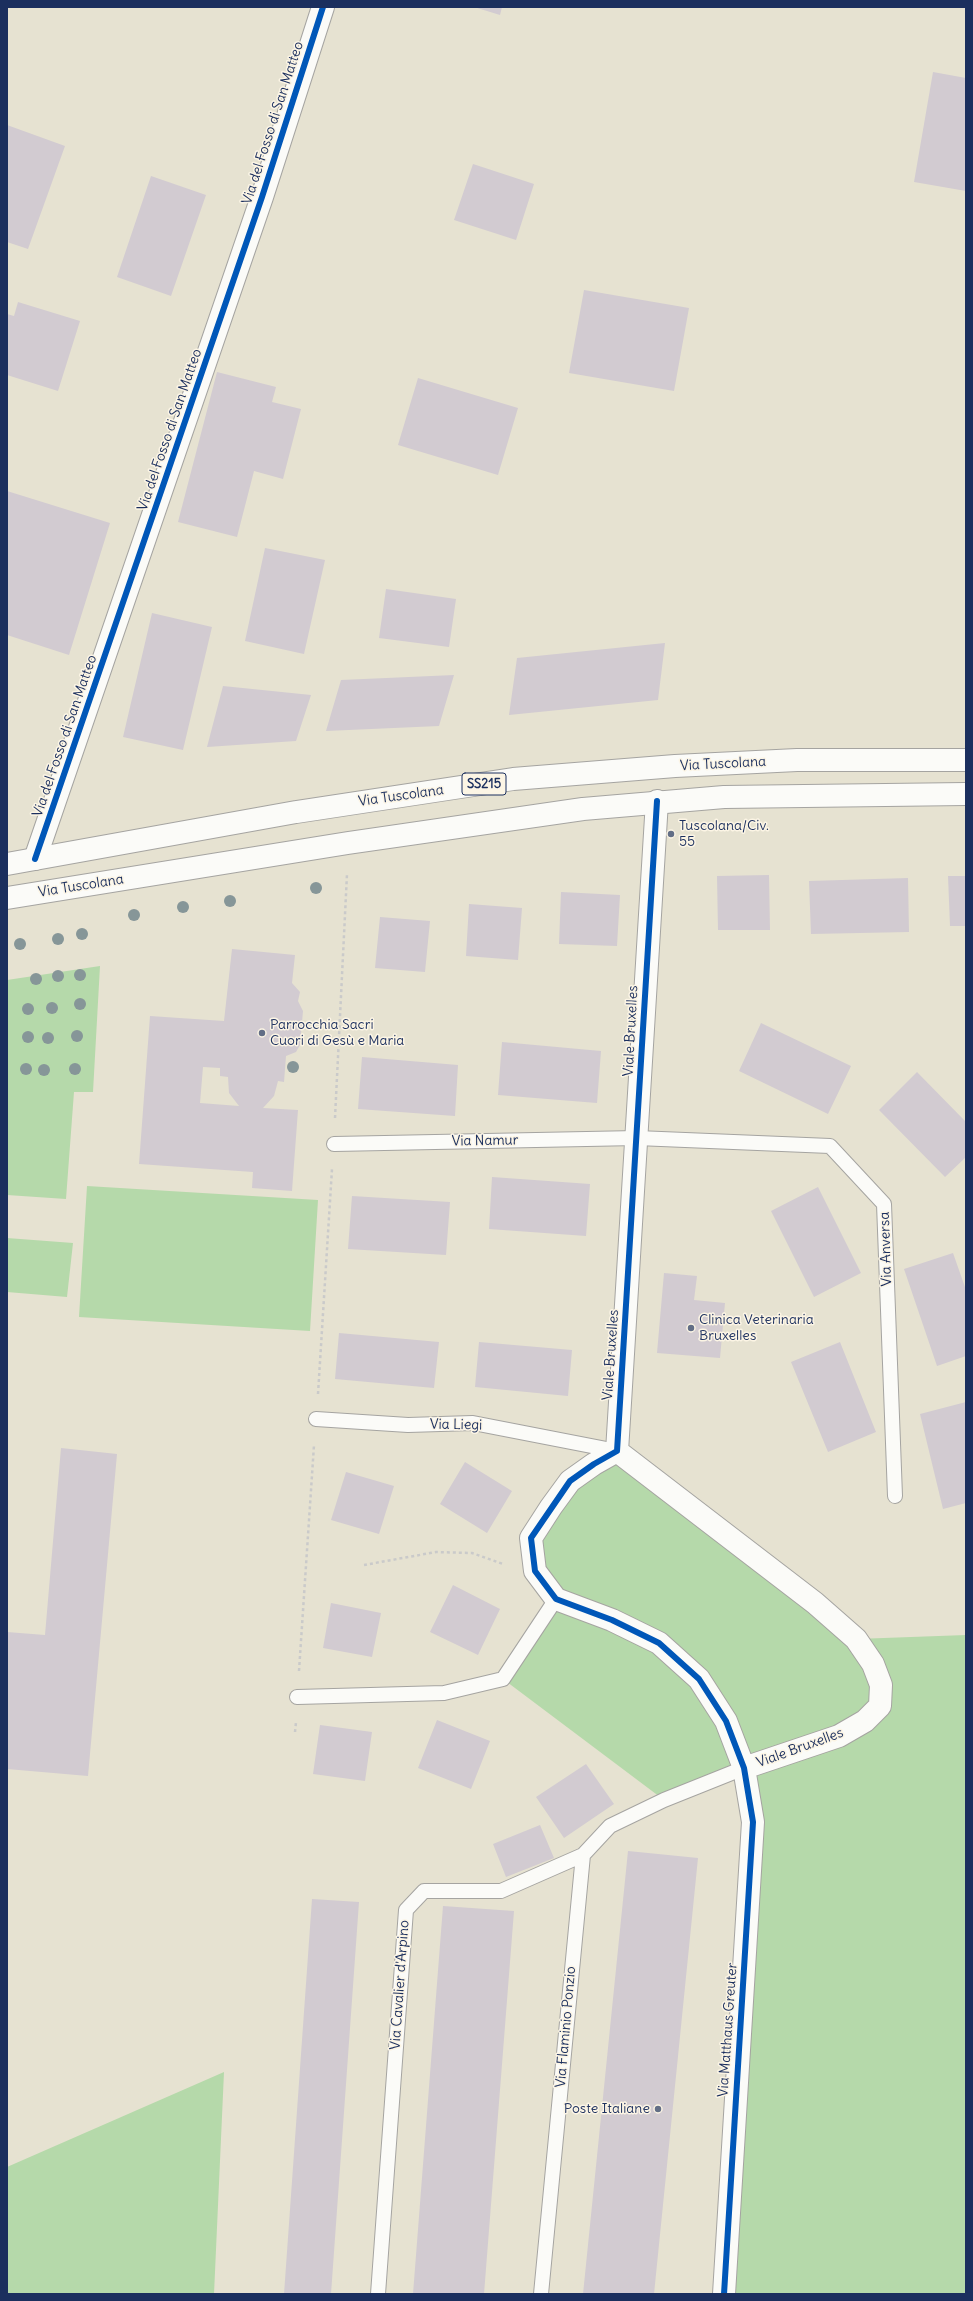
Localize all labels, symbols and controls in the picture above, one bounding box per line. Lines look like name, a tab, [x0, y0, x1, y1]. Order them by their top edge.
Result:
street label: Via del Fosso di San Matteo	[239, 39, 307, 207]
street label: Via del Fosso di San Matteo	[134, 347, 206, 513]
street label: Via del Fosso di San Matteo	[29, 653, 101, 819]
street label: Via Tuscolana	[680, 753, 766, 775]
road number: SS215	[462, 773, 506, 795]
street label: Via Tuscolana	[357, 782, 445, 810]
place label: Tuscolana/Civ. 55	[679, 818, 769, 850]
marker: Tuscolana/Civ. 55	[666, 829, 676, 839]
street label: Via Tuscolana	[37, 871, 125, 901]
street label: Viale Bruxelles	[620, 985, 642, 1077]
place label: Parrocchia Sacri Cuori di Gesù e Maria	[270, 1017, 404, 1050]
marker: Parrocchia Sacri Cuori di Gesù e Maria	[257, 1028, 267, 1038]
street label: Via Namur	[451, 1132, 519, 1150]
street label: Via Anversa	[876, 1211, 896, 1287]
street label: Viale Bruxelles	[599, 1309, 623, 1401]
place label: Clinica Veterinaria Bruxelles	[699, 1312, 814, 1344]
marker: Clinica Veterinaria Bruxelles	[686, 1323, 696, 1333]
street label: Via Liegi	[430, 1416, 482, 1434]
street label: Viale Bruxelles	[754, 1725, 846, 1771]
street label: Via Cavalier d'Arpino	[387, 1920, 413, 2050]
street label: Via Matthaus Greuter	[715, 1962, 741, 2098]
street label: Via Flaminio Ponzio	[552, 1966, 580, 2088]
place label: Poste Italiane	[564, 2101, 650, 2117]
marker: Poste Italiane	[653, 2104, 663, 2114]

